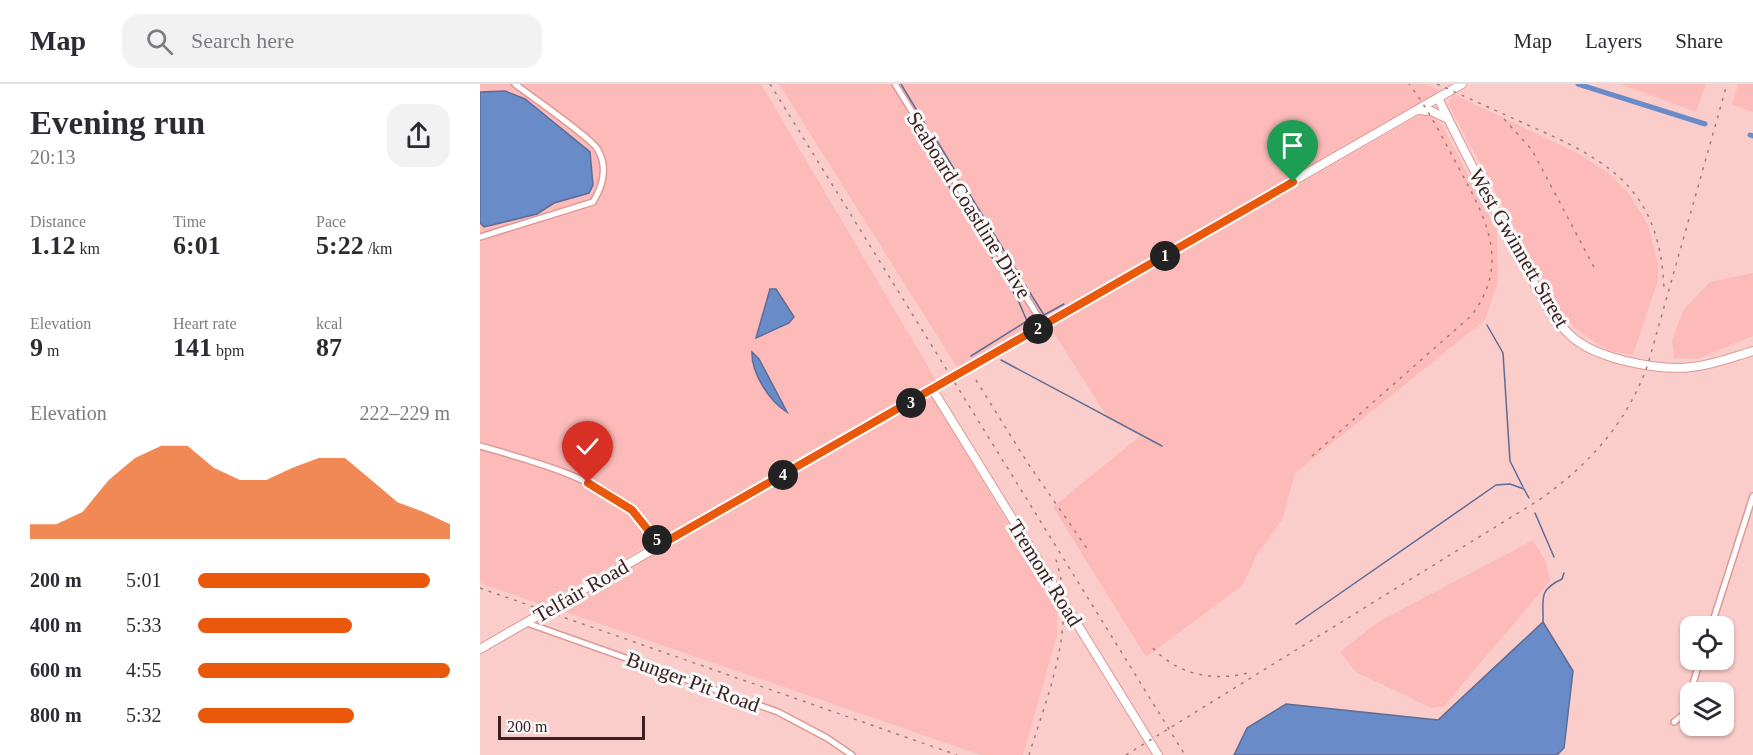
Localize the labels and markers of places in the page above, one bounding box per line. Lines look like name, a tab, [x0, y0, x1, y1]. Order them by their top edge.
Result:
pin	[1267, 120, 1318, 182]
pin: 1	[1150, 241, 1180, 271]
pin: 2	[1023, 314, 1053, 344]
pin: 3	[896, 388, 926, 418]
pin	[562, 421, 613, 483]
pin: 4	[768, 460, 798, 490]
pin: 5	[642, 525, 672, 555]

